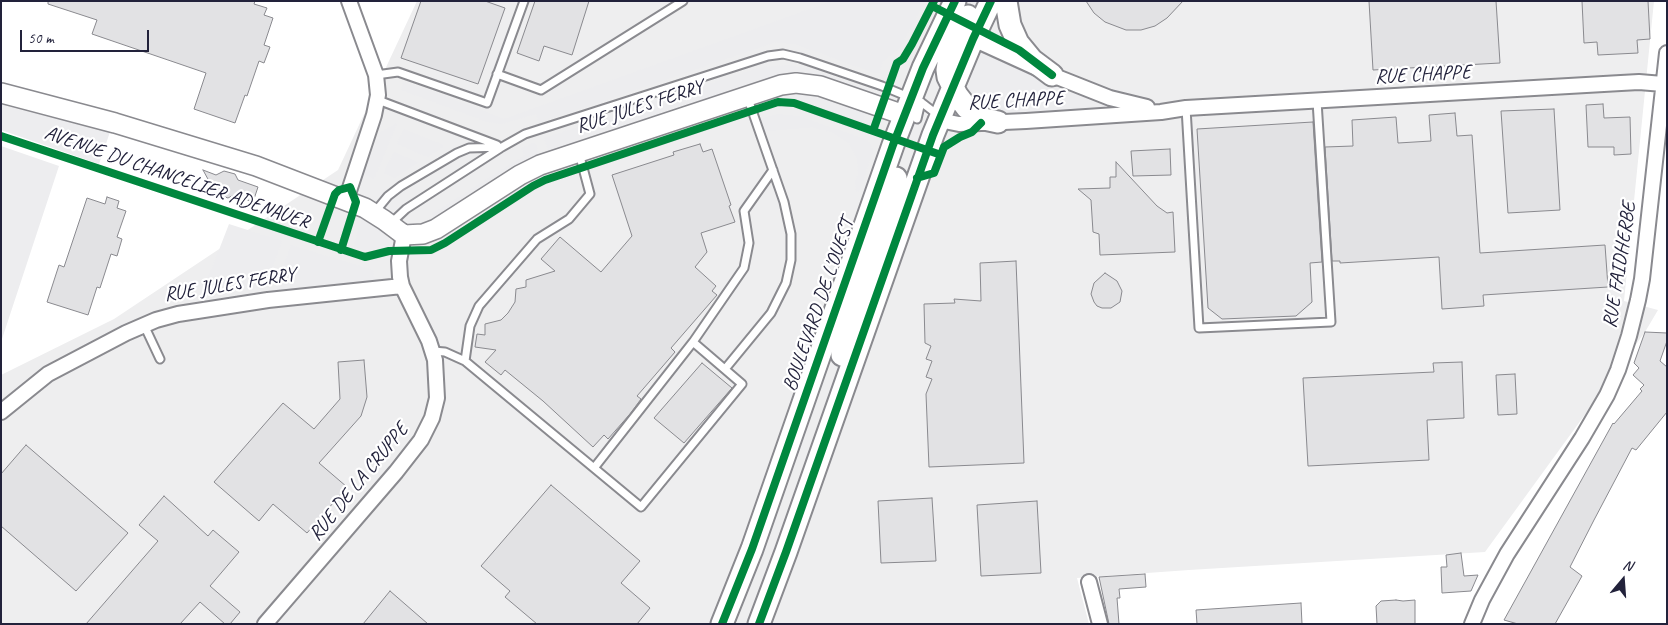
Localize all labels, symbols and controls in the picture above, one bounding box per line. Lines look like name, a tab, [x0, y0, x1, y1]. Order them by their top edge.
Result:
scale bar	[22, 20, 151, 52]
text: 50 m	[28, 29, 54, 48]
street label: RUE CHAPPE	[1374, 61, 1472, 89]
street label: RUE JULES FERRY	[573, 75, 707, 139]
street label: RUE CHAPPE	[967, 87, 1065, 115]
street label: AVENUE DU CHANCELIER ADENAUER	[41, 121, 313, 235]
street label: RUE FAIDHERBE	[1598, 200, 1642, 330]
street label: BOULEVARD DE L'OUEST	[778, 215, 860, 395]
street label: RUE JULES FERRY	[163, 263, 297, 307]
street label: RUE DE LA CRUPPE	[304, 418, 414, 546]
north arrow	[1598, 555, 1648, 605]
text: N	[1621, 556, 1635, 575]

